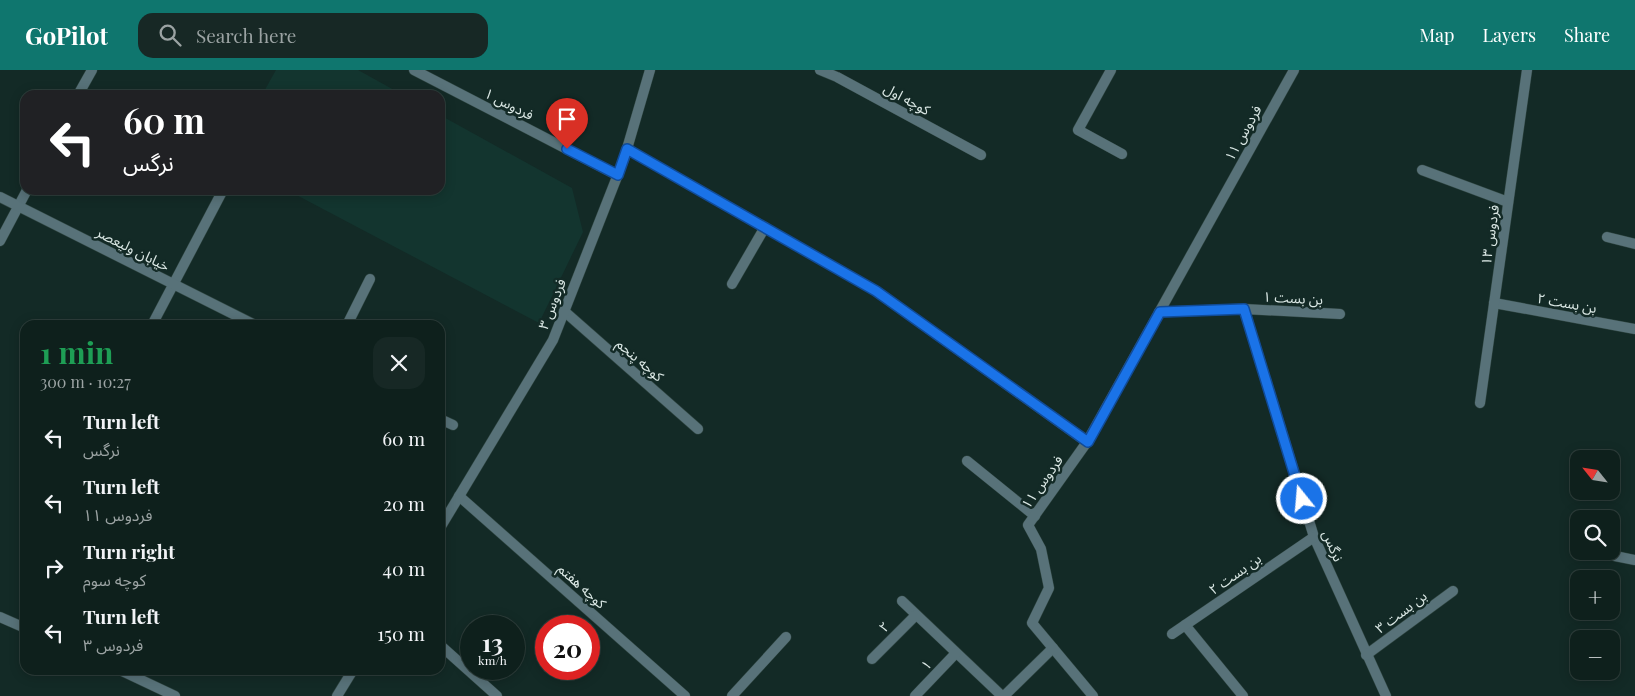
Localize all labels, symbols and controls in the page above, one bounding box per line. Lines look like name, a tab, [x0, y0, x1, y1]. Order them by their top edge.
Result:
search box	[138, 13, 488, 58]
text: GoPilot	[25, 19, 108, 51]
icon: search	[156, 21, 184, 49]
text: Search here	[196, 22, 296, 48]
text: Map	[1419, 23, 1454, 47]
text: Layers	[1482, 23, 1536, 47]
text: Share	[1564, 23, 1610, 47]
street label: کوچه اول	[880, 78, 934, 120]
street label: فردوس ۱	[481, 83, 537, 124]
text: 60 m	[123, 96, 205, 143]
pin	[546, 98, 588, 149]
street label: فردوس ۱۱	[1220, 102, 1266, 164]
icon: arrive	[553, 105, 581, 133]
icon: left	[40, 110, 105, 175]
text: نرگس	[123, 147, 174, 177]
street label: فردوس ۱۳	[1476, 204, 1503, 266]
street label: خیابان ولیعصر	[93, 222, 173, 275]
street label: فردوس ۳	[533, 276, 570, 332]
street label: بن بست ۱	[1263, 286, 1324, 309]
street label: بن بست ۲	[1536, 288, 1598, 317]
text: 1 min	[40, 332, 114, 372]
street label: کوچه پنجم	[611, 334, 668, 387]
button: close	[373, 337, 425, 389]
text: 300 m · 10:27	[40, 371, 131, 392]
text: Turn left	[83, 408, 160, 434]
icon: left	[40, 424, 68, 452]
text: 60 m	[382, 425, 425, 451]
text: نرگس	[83, 439, 120, 460]
north arrow	[1570, 450, 1620, 500]
map controls	[1570, 450, 1620, 680]
street label: فردوس ۱۱	[1016, 451, 1067, 512]
position arrow	[1275, 472, 1327, 524]
text: Turn left	[83, 473, 160, 499]
icon: left	[40, 489, 68, 517]
text: 20 m	[383, 490, 425, 516]
text: فردوس ۱۱	[83, 504, 152, 525]
button: search	[1570, 510, 1620, 560]
street label: نرگس	[1318, 527, 1349, 565]
text: Turn right	[83, 538, 175, 564]
street label: بن بست ۲	[1205, 548, 1265, 599]
icon: right	[40, 554, 68, 582]
text: 40 m	[383, 555, 425, 581]
street label: کوچه هفتم	[553, 559, 611, 614]
text: کوچه سوم	[83, 569, 146, 590]
button: +	[1570, 570, 1620, 620]
street label: بن بست ۳	[1371, 586, 1431, 637]
text: Turn left	[83, 603, 160, 629]
speed limit sign: 20	[535, 615, 600, 680]
street label: ۲	[874, 617, 893, 636]
icon: left	[40, 619, 68, 647]
text: 150 m	[377, 620, 425, 646]
text: 13	[482, 625, 503, 658]
button: −	[1570, 630, 1620, 680]
text: فردوس ۳	[83, 634, 143, 655]
text: km/h	[478, 652, 507, 668]
street label: ۱	[916, 655, 935, 674]

